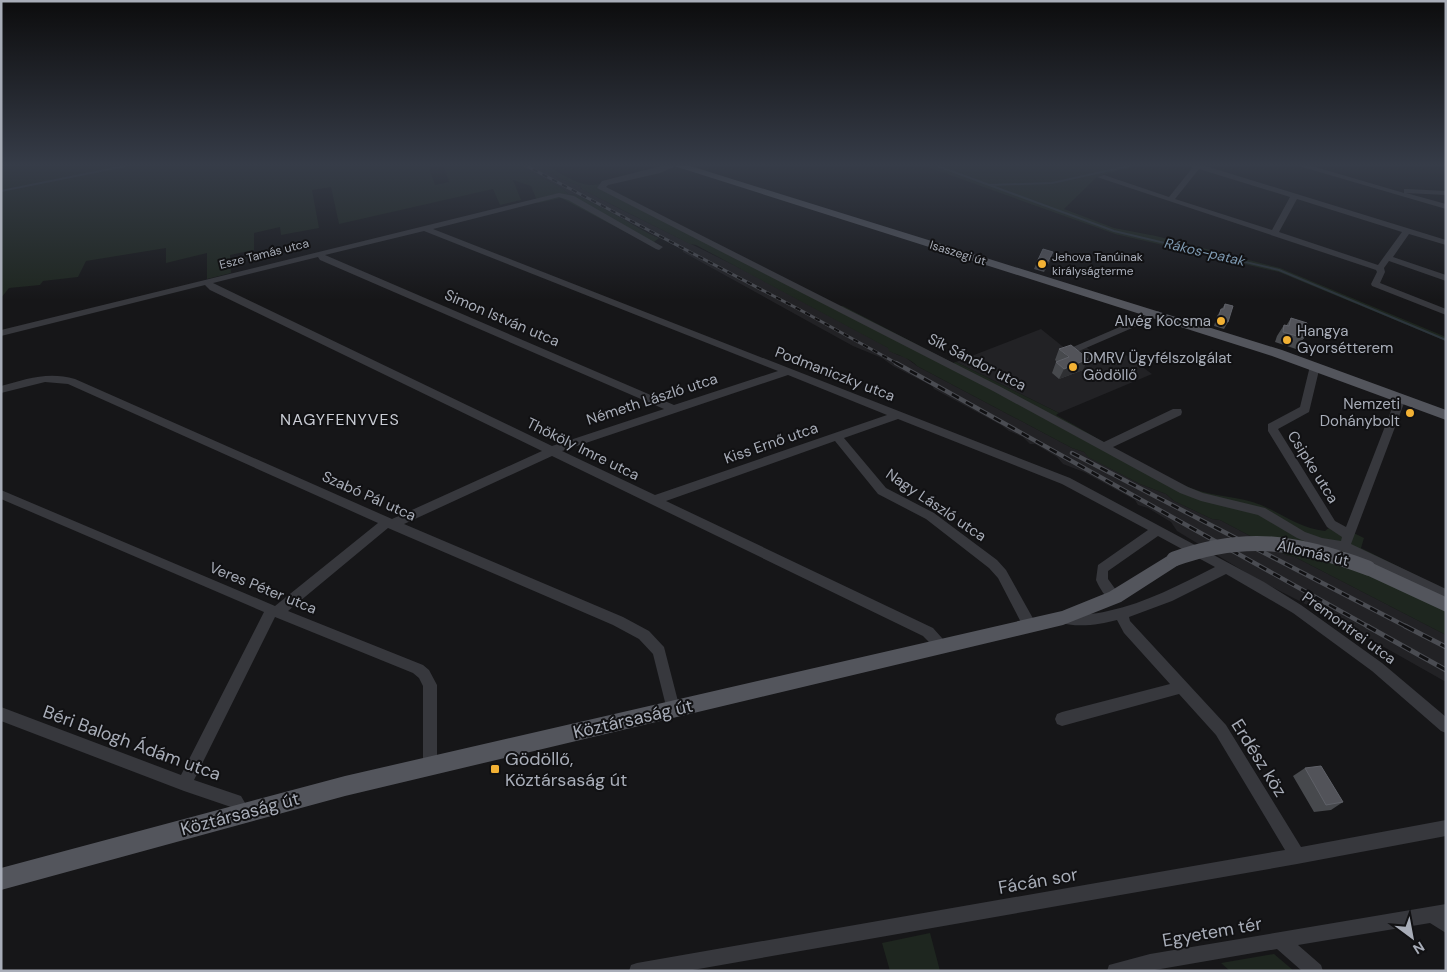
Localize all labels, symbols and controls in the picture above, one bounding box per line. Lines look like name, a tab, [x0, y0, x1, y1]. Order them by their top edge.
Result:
water label: Rákos-patak	[1163, 234, 1248, 270]
street label: Esze Tamás utca	[217, 235, 311, 273]
street label: Isaszegi út	[928, 237, 988, 269]
place label: Jehova Tanúinak királyságterme	[1052, 249, 1143, 279]
marker: Jehova Tanúinak királyságterme	[1036, 258, 1048, 270]
street label: Simon István utca	[441, 285, 563, 351]
place label: Alvég Kocsma	[1115, 311, 1211, 331]
marker: Alvég Kocsma	[1215, 315, 1227, 327]
place label: Hangya Gyorsétterem	[1297, 321, 1393, 358]
street label: Sík Sándor utca	[924, 329, 1030, 395]
marker: Hangya Gyorsétterem	[1281, 334, 1293, 346]
street label: Podmaniczky utca	[772, 342, 898, 406]
place label: DMRV Ügyfélszolgálat Gödöllő	[1083, 348, 1232, 385]
marker: DMRV Ügyfélszolgálat Gödöllő	[1067, 361, 1079, 373]
street label: Németh László utca	[584, 368, 720, 430]
place label: Nemzeti Dohánybolt	[1320, 394, 1400, 431]
marker: Nemzeti Dohánybolt	[1404, 407, 1416, 419]
district label: NAGYFENYVES	[280, 409, 400, 430]
street label: Thököly Imre utca	[523, 413, 643, 485]
street label: Kiss Ernő utca	[721, 418, 821, 468]
street label: Csipke utca	[1283, 427, 1343, 507]
street label: Nagy László utca	[882, 464, 990, 546]
street label: Szabó Pál utca	[319, 466, 419, 526]
street label: Állomás út	[1275, 535, 1351, 571]
street label: Veres Péter utca	[206, 557, 320, 619]
street label: Premontrei utca	[1298, 587, 1400, 669]
street label: Köztársaság út	[571, 694, 695, 744]
street label: Béri Balogh Ádám utca	[40, 700, 224, 786]
street label: Erdész köz	[1226, 715, 1292, 801]
place label: Gödöllő, Köztársaság út	[505, 747, 627, 792]
marker: Gödöllő, Köztársaság út	[489, 763, 501, 775]
street label: Köztársaság út	[178, 787, 302, 841]
street label: Fácán sor	[996, 862, 1080, 900]
street label: Egyetem tér	[1160, 911, 1264, 953]
north arrow	[1387, 912, 1437, 962]
text: N	[1410, 938, 1428, 958]

